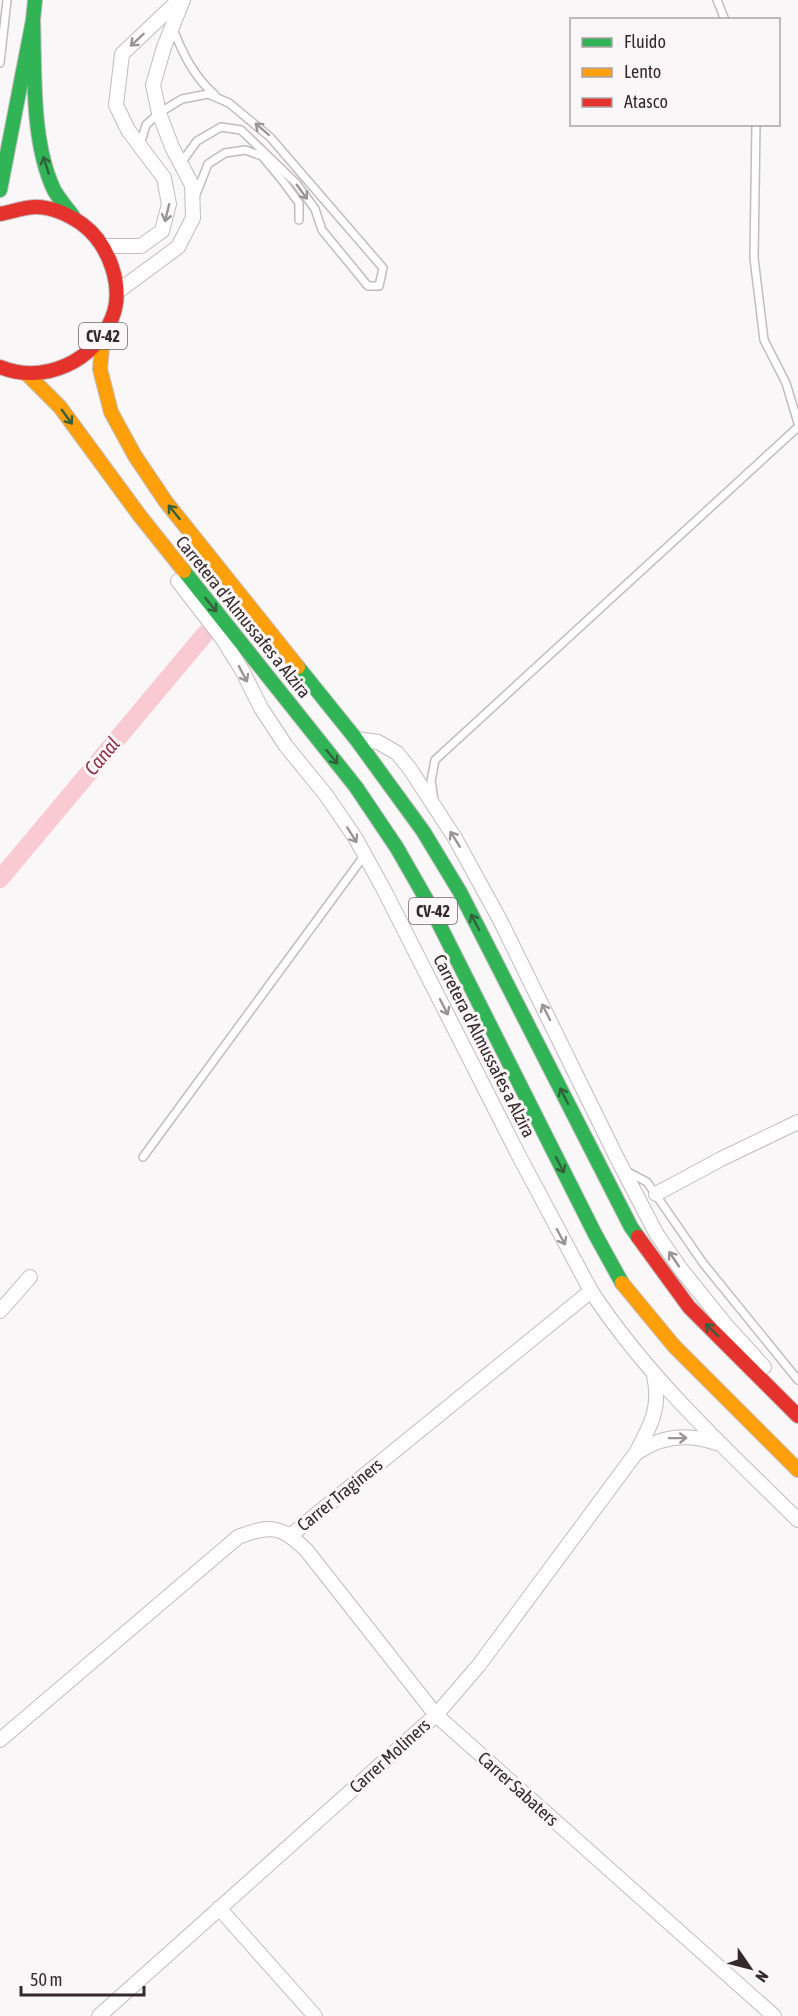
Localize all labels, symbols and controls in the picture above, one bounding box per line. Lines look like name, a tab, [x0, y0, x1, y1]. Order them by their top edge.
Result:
legend	[570, 18, 780, 126]
text: Fluido	[624, 31, 666, 52]
one-way arrow	[129, 33, 144, 47]
text: Lento	[624, 61, 661, 82]
text: Atasco	[624, 91, 668, 112]
one-way arrow	[255, 122, 270, 136]
one-way arrow	[40, 156, 51, 175]
one-way arrow	[296, 183, 308, 199]
one-way arrow	[160, 203, 172, 222]
road number: CV-42	[79, 323, 127, 349]
one-way arrow	[61, 408, 73, 424]
one-way arrow	[167, 504, 180, 520]
street label: Carretera d'Almussafes a Alzira	[172, 531, 315, 702]
one-way arrow	[204, 597, 217, 613]
one-way arrow	[238, 664, 249, 682]
water label: Canal	[79, 732, 124, 779]
one-way arrow	[326, 749, 339, 765]
one-way arrow	[347, 826, 359, 843]
one-way arrow	[448, 831, 460, 848]
road number: CV-42	[409, 898, 457, 924]
one-way arrow	[469, 913, 480, 931]
street label: Carretera d'Almussafes a Alzira	[429, 951, 540, 1141]
one-way arrow	[439, 997, 450, 1015]
one-way arrow	[539, 1003, 551, 1021]
one-way arrow	[557, 1087, 569, 1105]
one-way arrow	[554, 1156, 566, 1173]
one-way arrow	[556, 1227, 567, 1245]
one-way arrow	[668, 1251, 680, 1268]
one-way arrow	[705, 1322, 720, 1337]
one-way arrow	[668, 1432, 688, 1444]
street label: Carrer Traginers	[293, 1454, 387, 1535]
street label: Carrer Moliners	[345, 1714, 434, 1797]
street label: Carrer Sabaters	[474, 1747, 563, 1830]
north arrow	[720, 1938, 780, 1998]
scale bar	[21, 1959, 144, 1997]
text: N	[752, 1968, 772, 1986]
text: 50 m	[30, 1969, 62, 1990]

